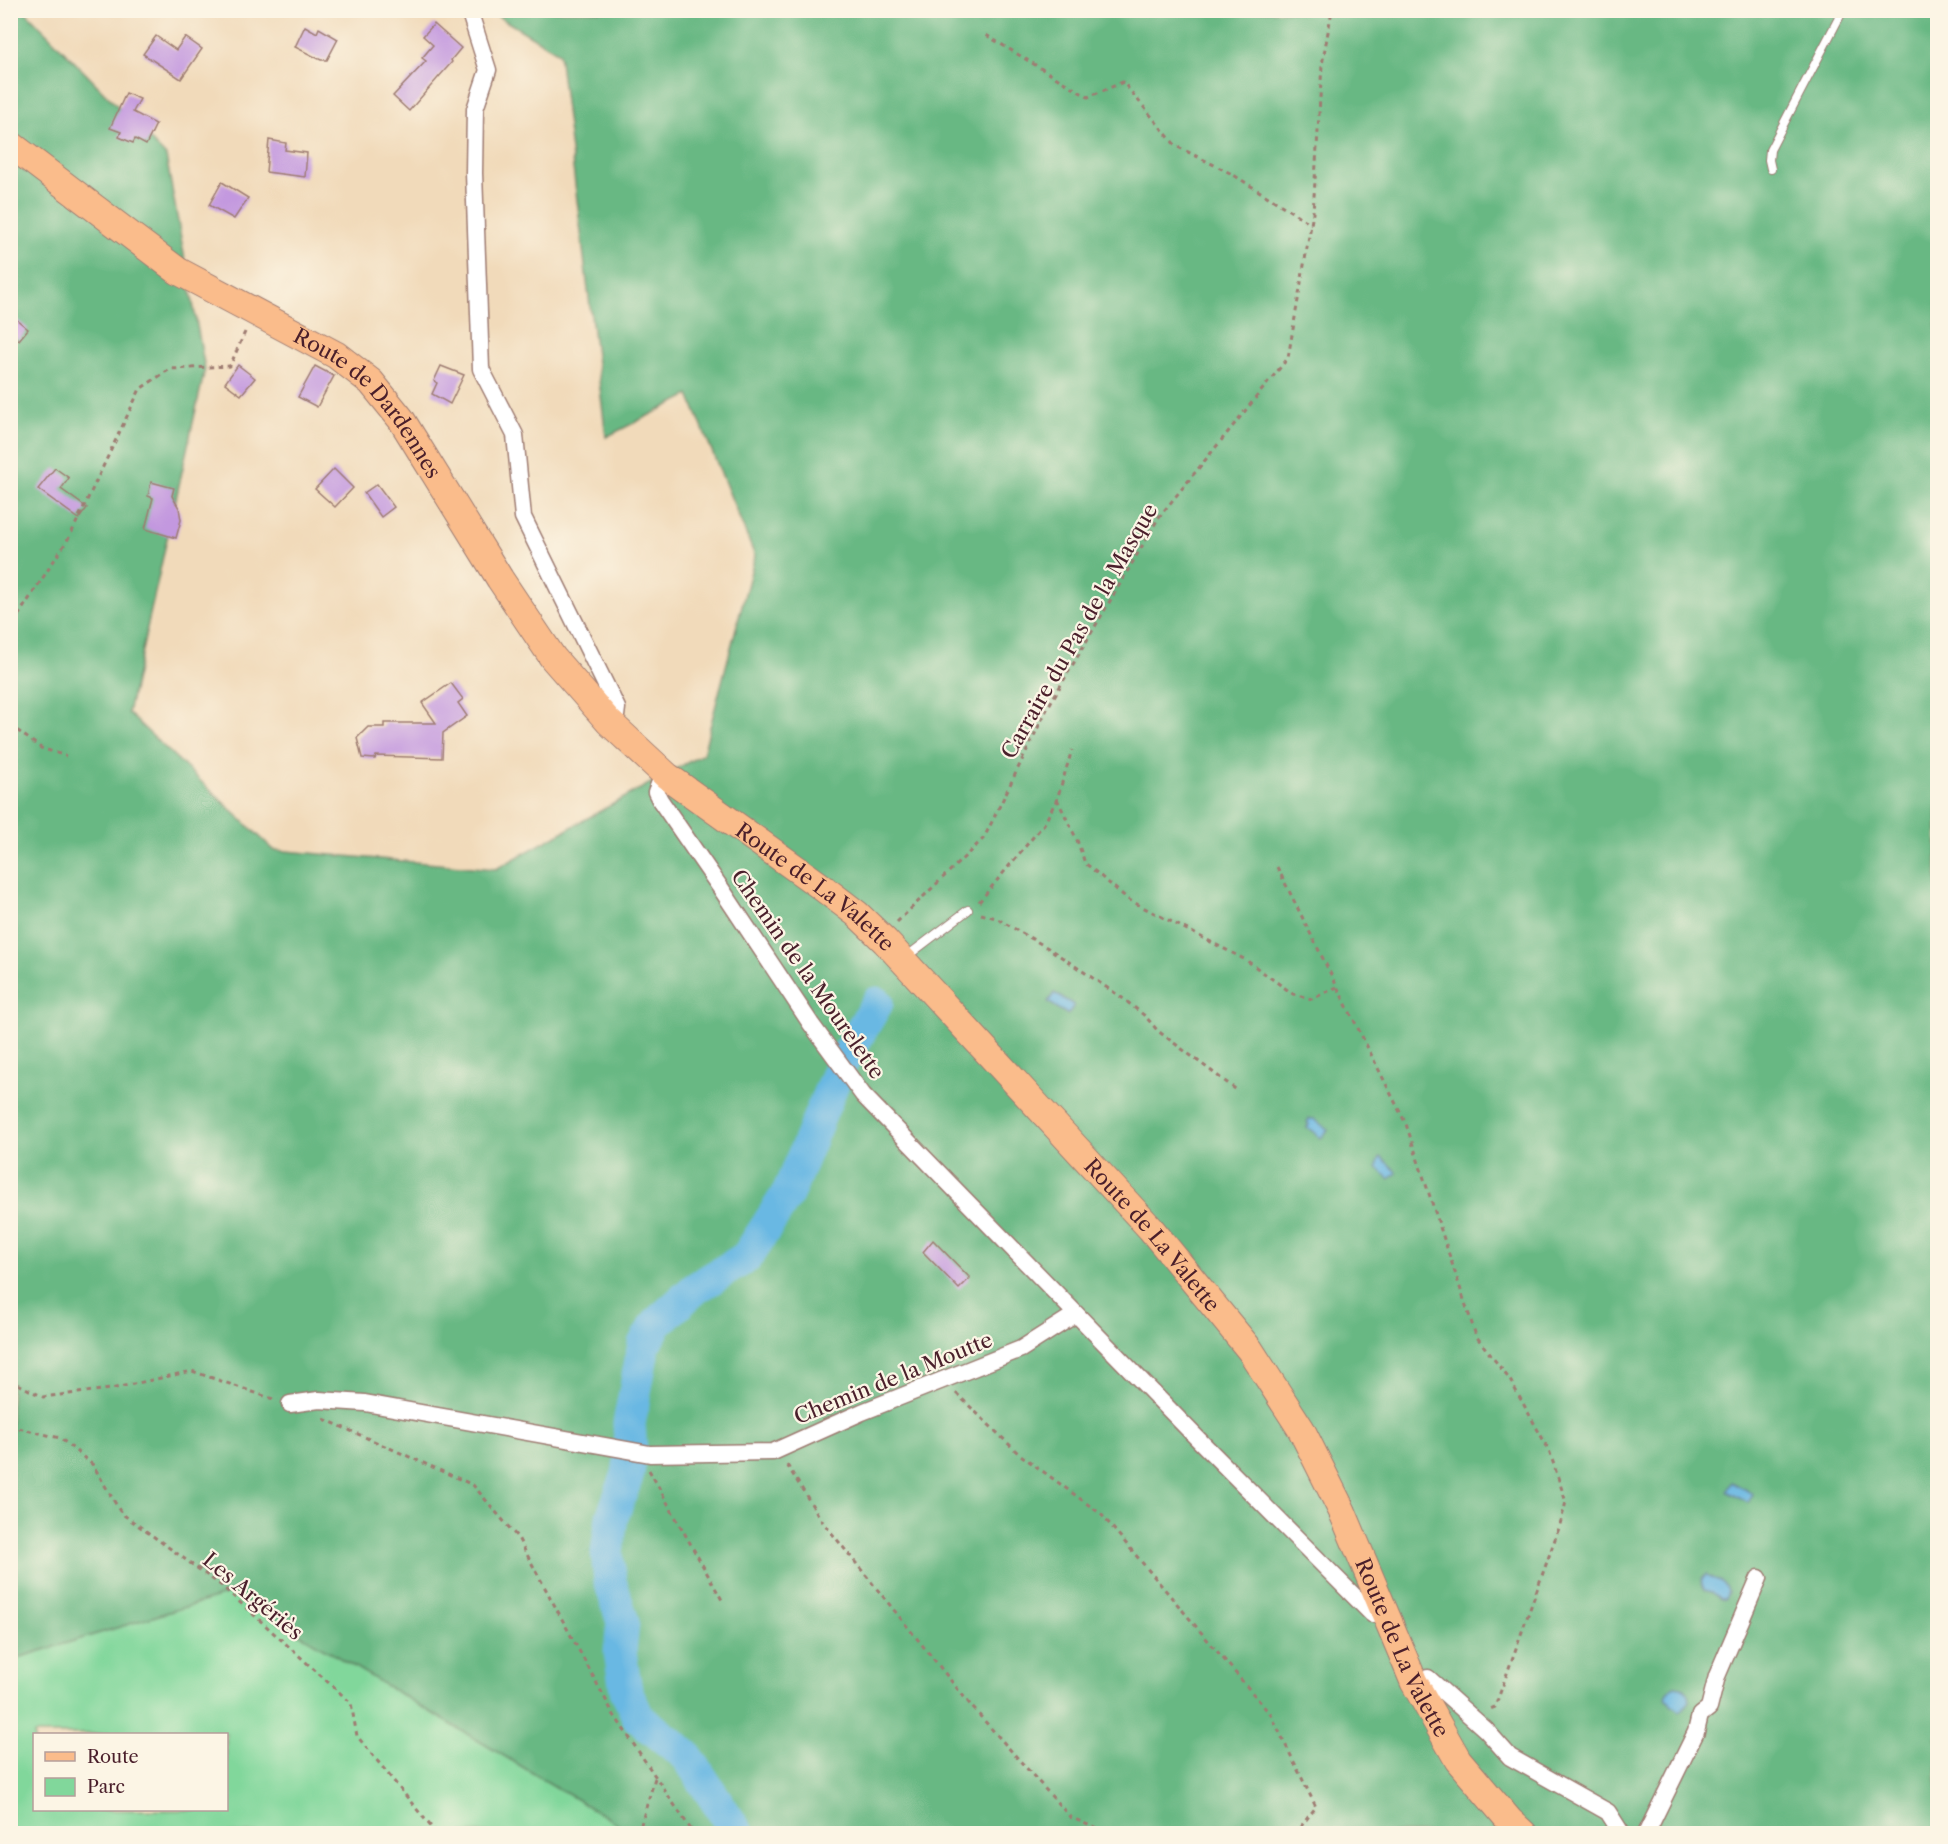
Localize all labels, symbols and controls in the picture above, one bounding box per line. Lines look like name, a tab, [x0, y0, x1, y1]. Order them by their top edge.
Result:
street label: Route de Dardennes	[290, 322, 447, 482]
street label: Carraire du Pas de la Masque	[996, 499, 1162, 763]
street label: Route de La Valette	[731, 817, 900, 956]
street label: Chemin de la Mourelette	[726, 864, 890, 1084]
street label: Route de La Valette	[1079, 1153, 1226, 1316]
street label: Chemin de la Moutte	[790, 1327, 996, 1429]
street label: Les Argériès	[198, 1547, 308, 1645]
street label: Route de La Valette	[1351, 1554, 1455, 1741]
legend	[33, 1733, 228, 1811]
text: Route	[87, 1746, 139, 1768]
text: Parc	[87, 1776, 125, 1798]

